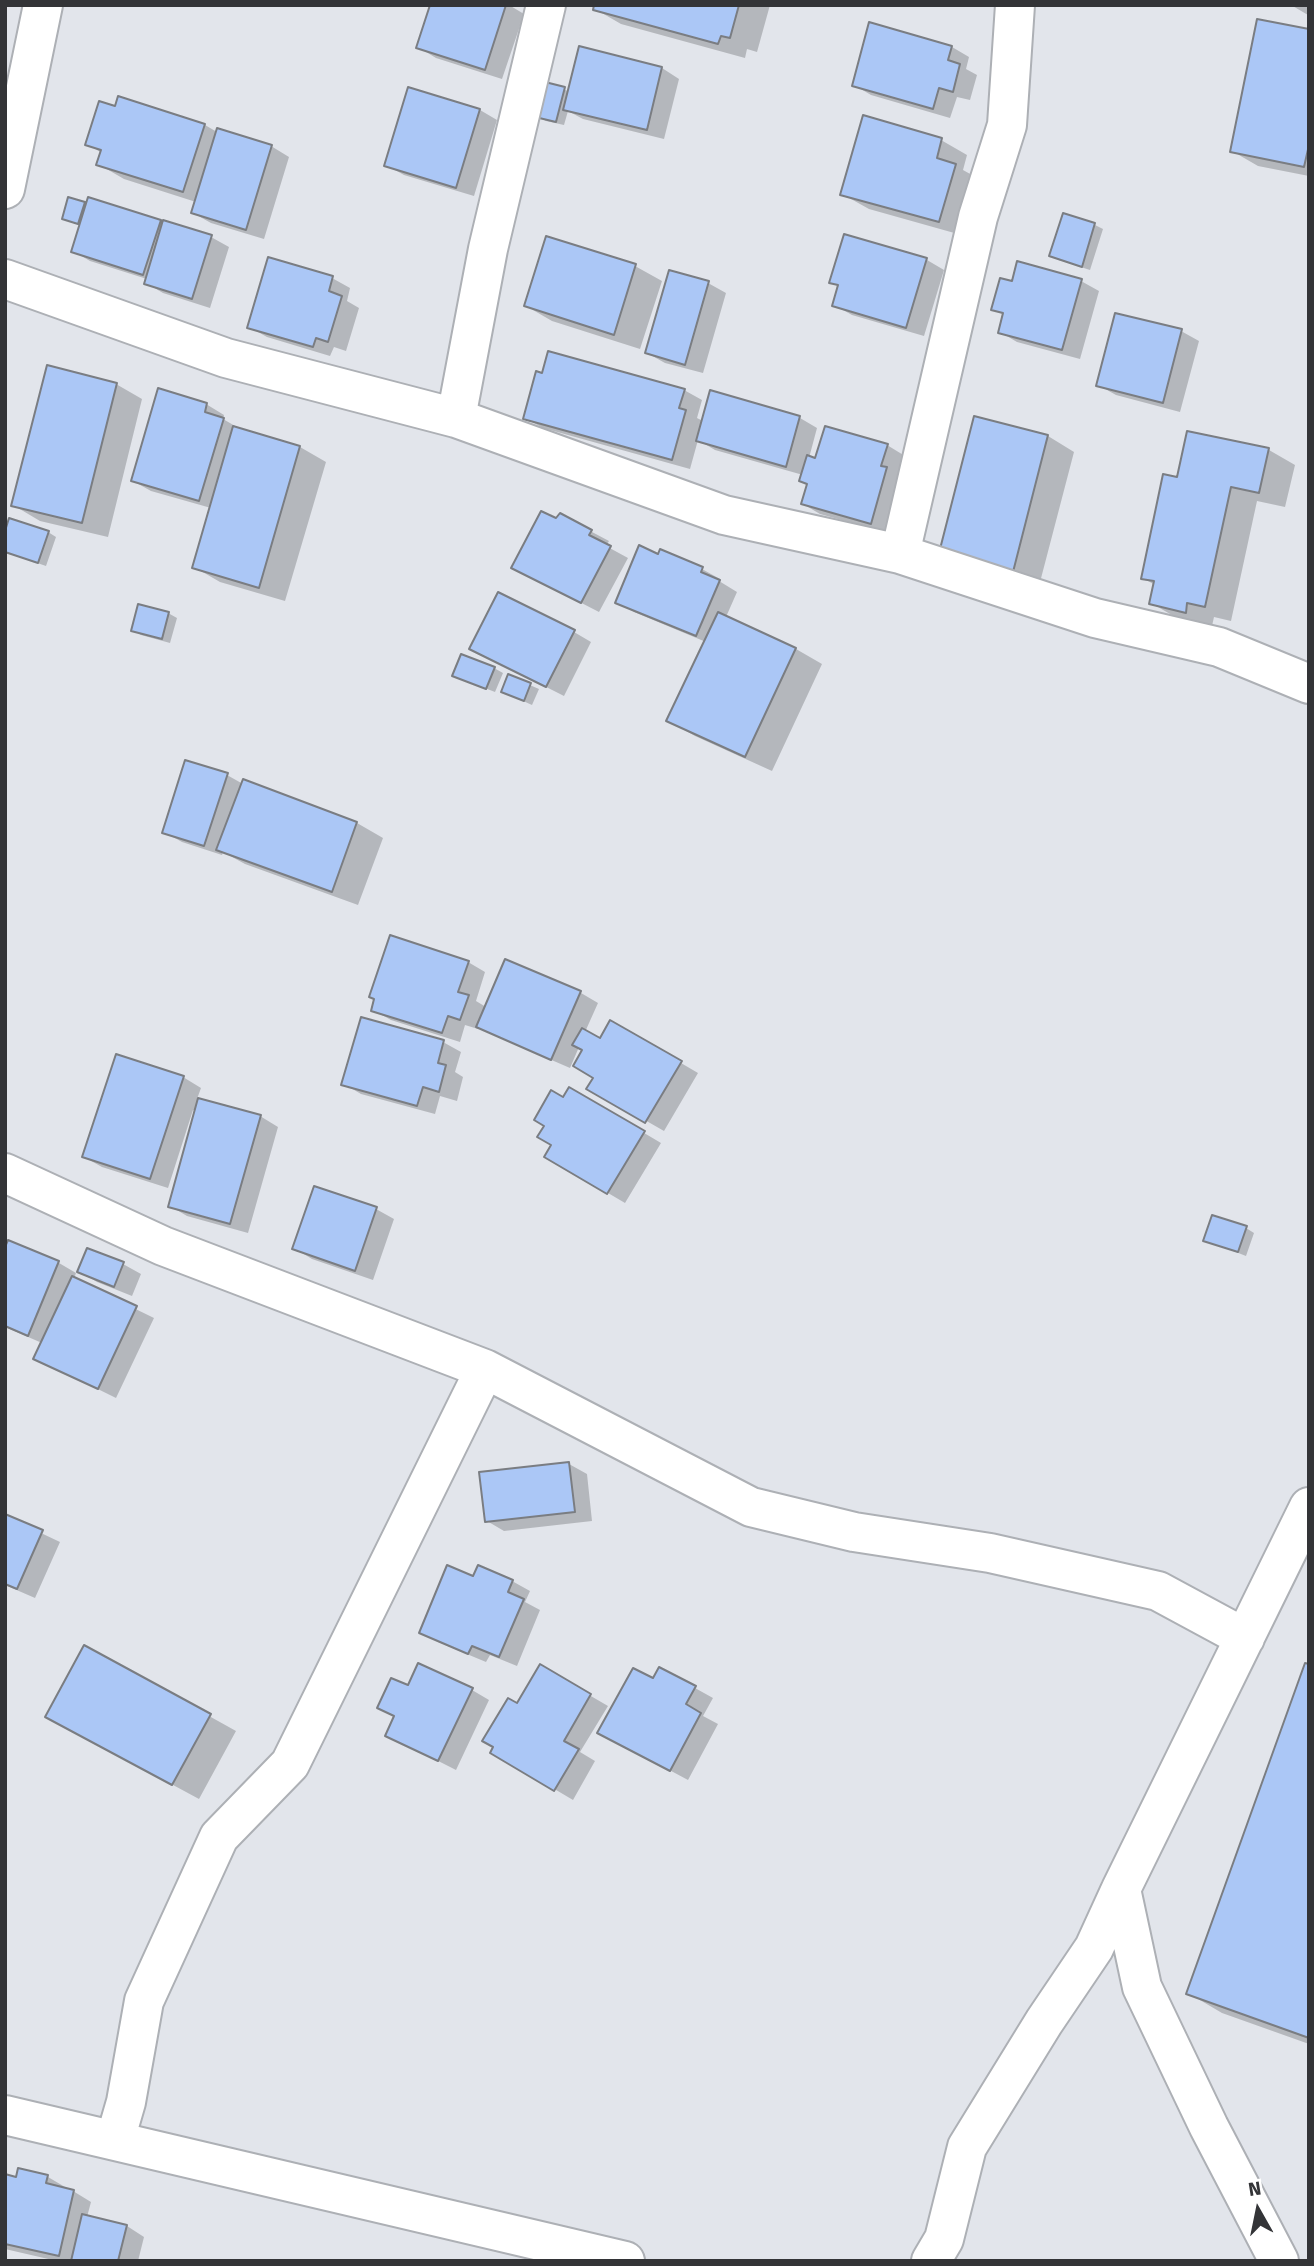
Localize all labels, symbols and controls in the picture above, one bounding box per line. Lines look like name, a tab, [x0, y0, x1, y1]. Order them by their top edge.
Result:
north arrow	[1223, 2175, 1293, 2245]
text: N	[1247, 2176, 1263, 2201]

